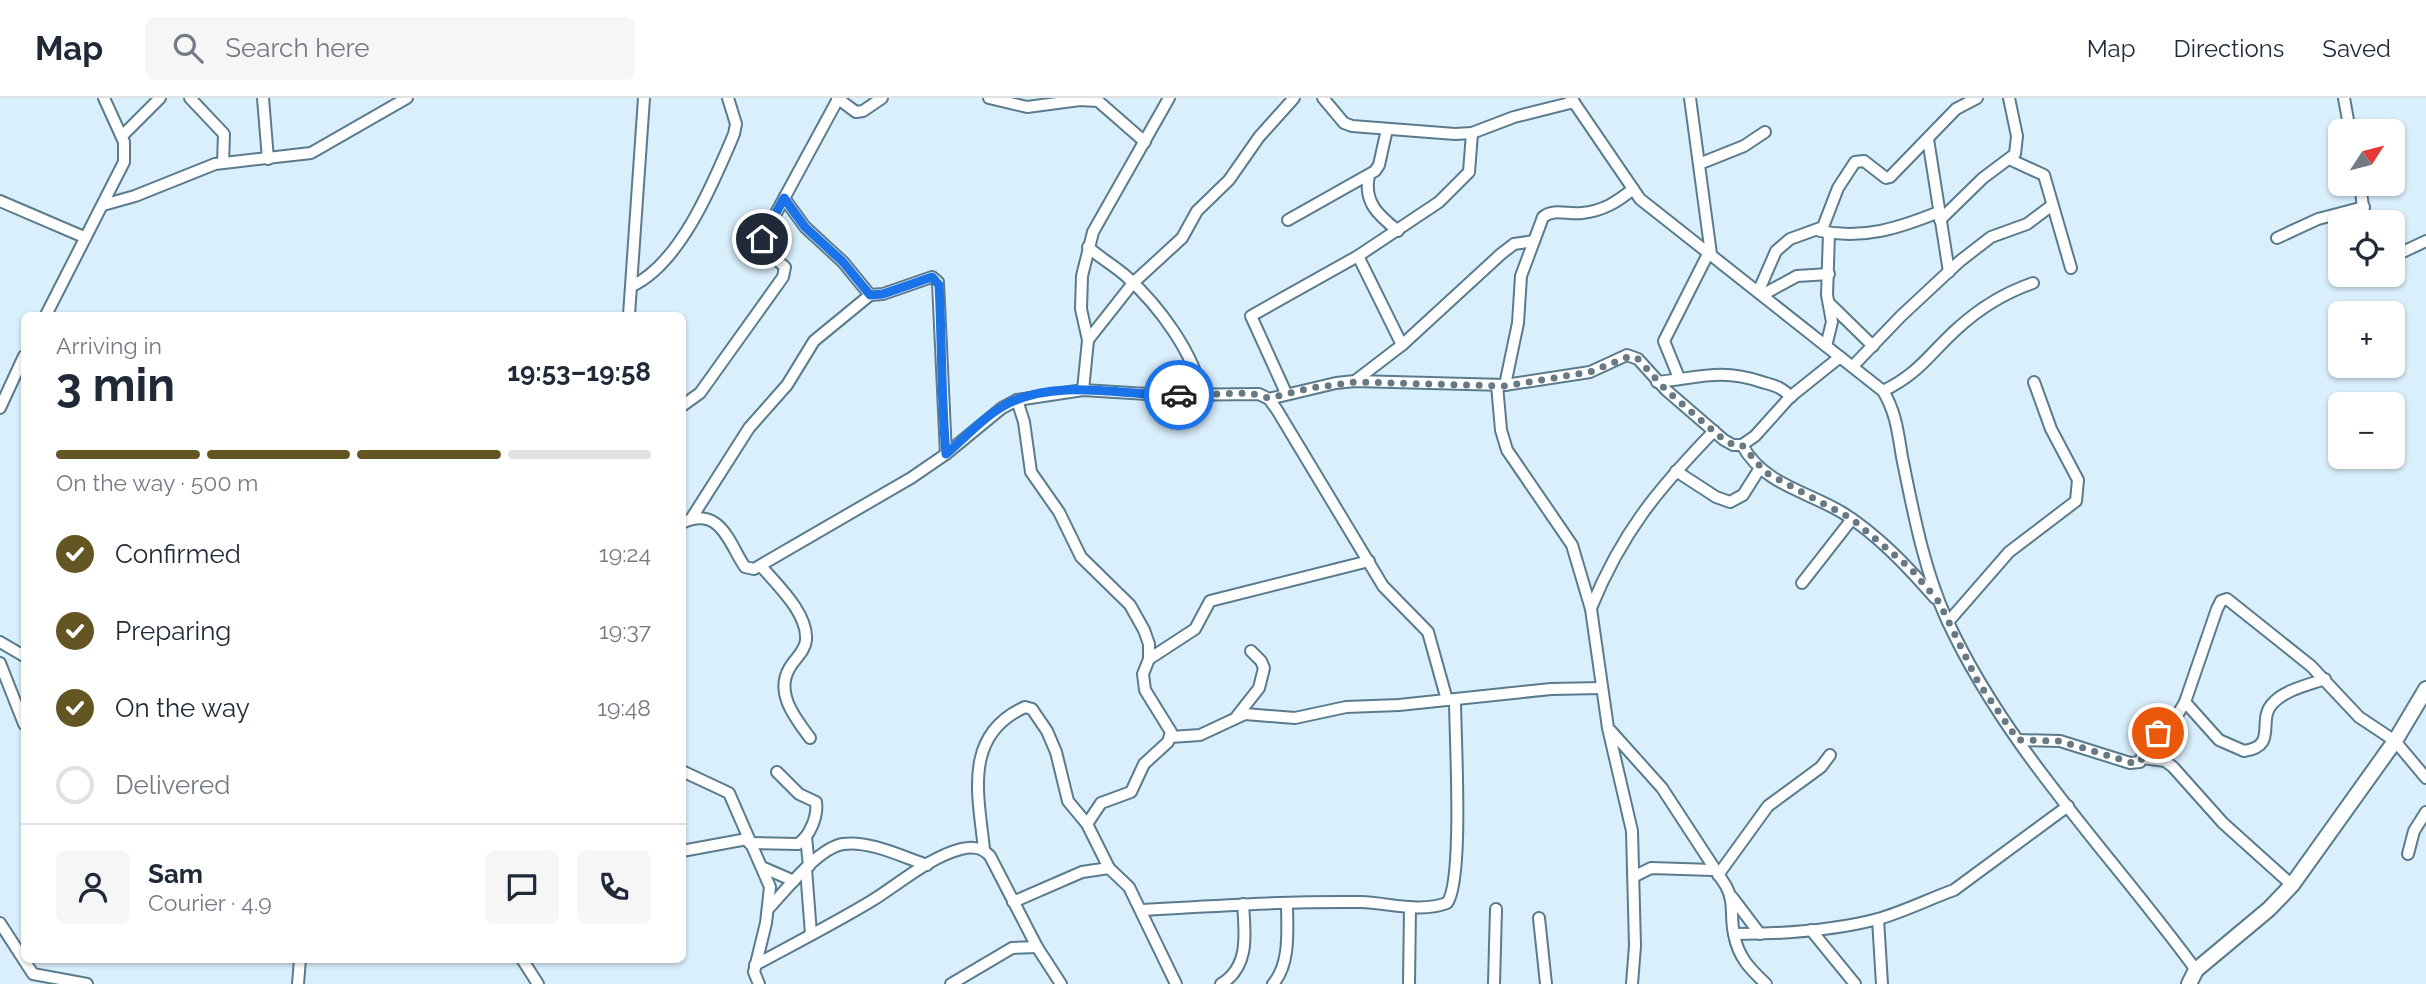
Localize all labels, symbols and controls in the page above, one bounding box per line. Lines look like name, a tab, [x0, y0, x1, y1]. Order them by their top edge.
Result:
search box	[145, 17, 635, 80]
text: Map	[35, 29, 103, 68]
icon: search	[169, 29, 207, 67]
text: Search here	[225, 33, 370, 63]
text: Map	[2087, 34, 2136, 63]
text: Directions	[2174, 34, 2284, 63]
text: Saved	[2322, 34, 2391, 63]
north arrow	[2328, 119, 2404, 196]
map controls	[2328, 119, 2405, 469]
pin	[732, 209, 792, 269]
button: locate	[2328, 210, 2405, 287]
icon: home	[743, 220, 781, 258]
button: +	[2328, 301, 2405, 378]
text: Arriving in	[56, 332, 162, 359]
text: 19:53–19:58	[507, 357, 651, 387]
text: 3 min	[56, 358, 175, 412]
courier	[1144, 360, 1214, 430]
icon: car	[1160, 376, 1198, 414]
button: −	[2328, 392, 2405, 469]
text: On the way · 500 m	[56, 469, 259, 496]
icon: check	[56, 535, 94, 573]
text: Confirmed	[115, 539, 241, 569]
text: 19:24	[599, 540, 651, 567]
icon: check	[56, 612, 94, 650]
text: Preparing	[115, 616, 231, 646]
text: 19:37	[599, 617, 651, 644]
icon: check	[56, 689, 94, 727]
text: On the way	[115, 693, 250, 723]
text: 19:48	[597, 694, 651, 721]
pin	[2128, 703, 2188, 763]
icon: bag	[2139, 714, 2177, 752]
text: Delivered	[115, 770, 230, 800]
button: person	[56, 850, 130, 924]
button: chat	[485, 850, 559, 924]
button: phone	[577, 850, 651, 924]
text: Sam	[148, 859, 203, 889]
text: Courier · 4.9	[148, 889, 272, 916]

